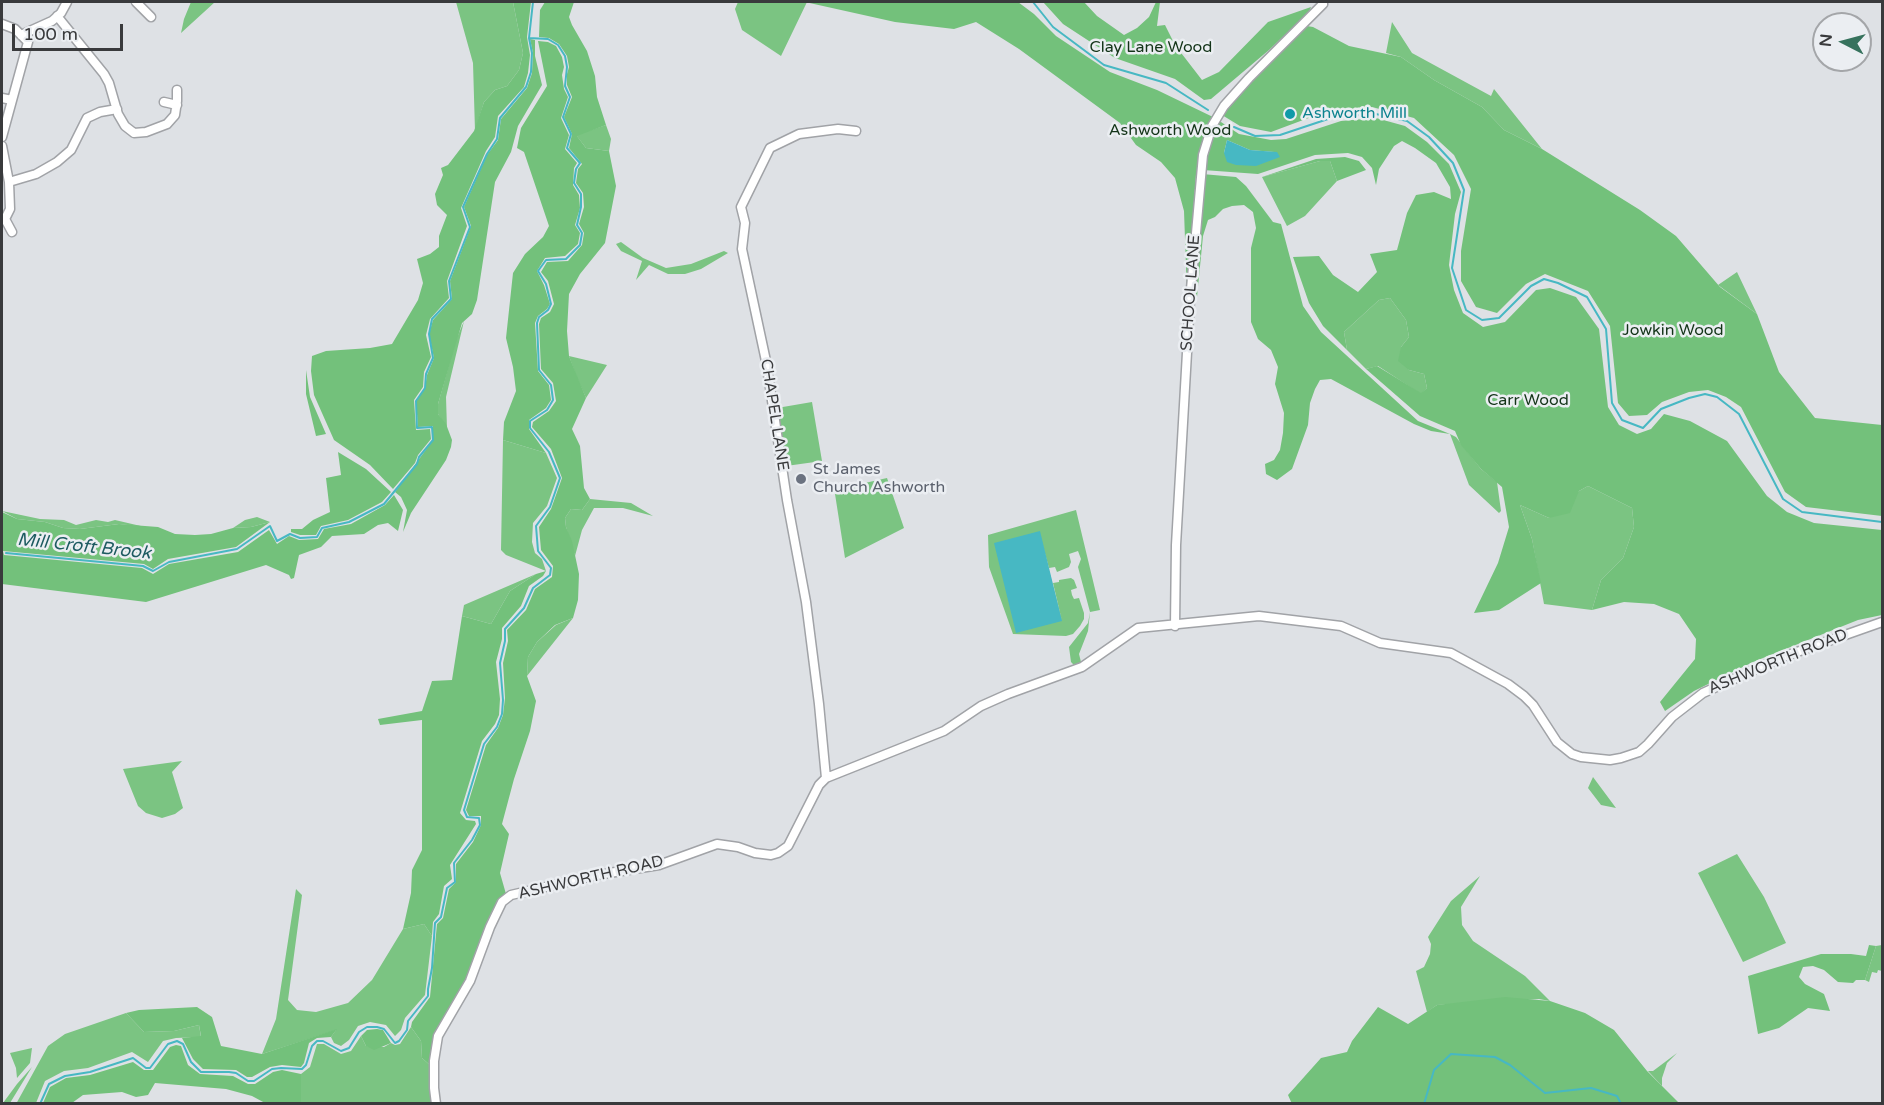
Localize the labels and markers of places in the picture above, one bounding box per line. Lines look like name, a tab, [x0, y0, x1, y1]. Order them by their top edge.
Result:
place label: Ashworth Mill	[1302, 104, 1407, 124]
marker: Ashworth Mill	[1283, 107, 1297, 121]
place label: St James Church Ashworth	[813, 460, 945, 498]
marker: St James Church Ashworth	[794, 472, 808, 486]

